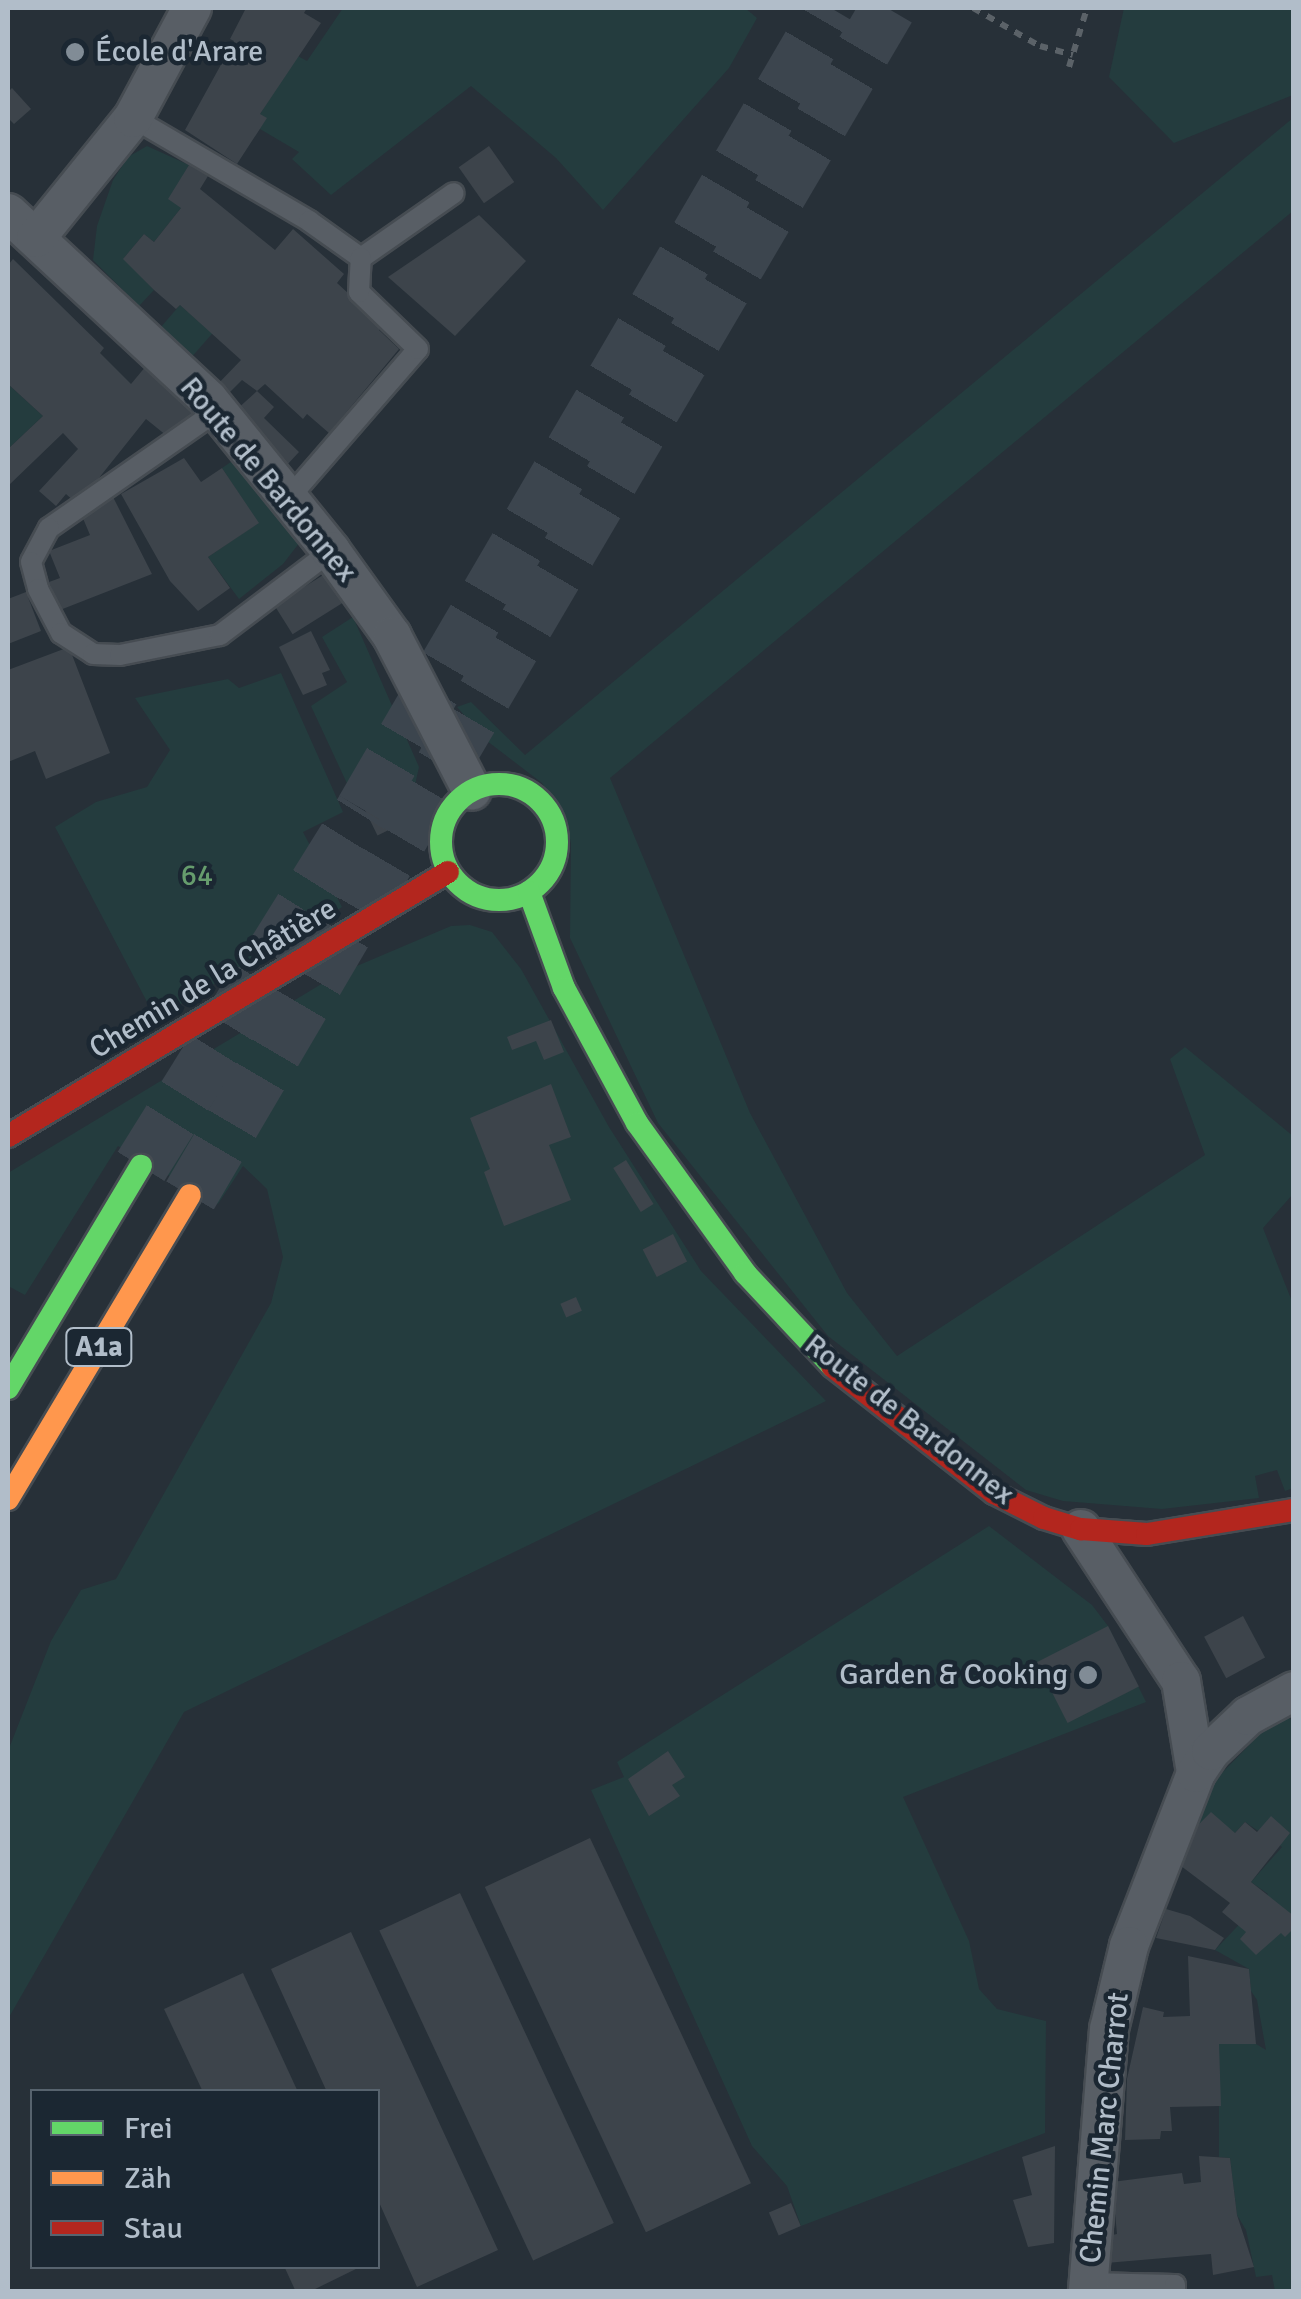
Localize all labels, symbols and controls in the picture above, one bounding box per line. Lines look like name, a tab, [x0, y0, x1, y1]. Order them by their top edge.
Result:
place label: École d'Arare	[95, 34, 263, 70]
marker: École d'Arare	[64, 41, 86, 63]
street label: Route de Bardonnex	[172, 370, 364, 590]
park label: 64	[181, 858, 213, 894]
street label: Chemin de la Châtière	[83, 891, 343, 1067]
road number: A1a	[64, 1324, 134, 1370]
street label: Route de Bardonnex	[797, 1327, 1021, 1513]
place label: Garden & Cooking	[839, 1657, 1068, 1693]
marker: Garden & Cooking	[1077, 1664, 1099, 1686]
street label: Chemin Marc Charrot	[1073, 1991, 1137, 2265]
legend	[30, 2089, 380, 2269]
text: Frei	[124, 2110, 173, 2147]
text: Zäh	[124, 2160, 172, 2197]
text: Stau	[124, 2210, 183, 2247]

